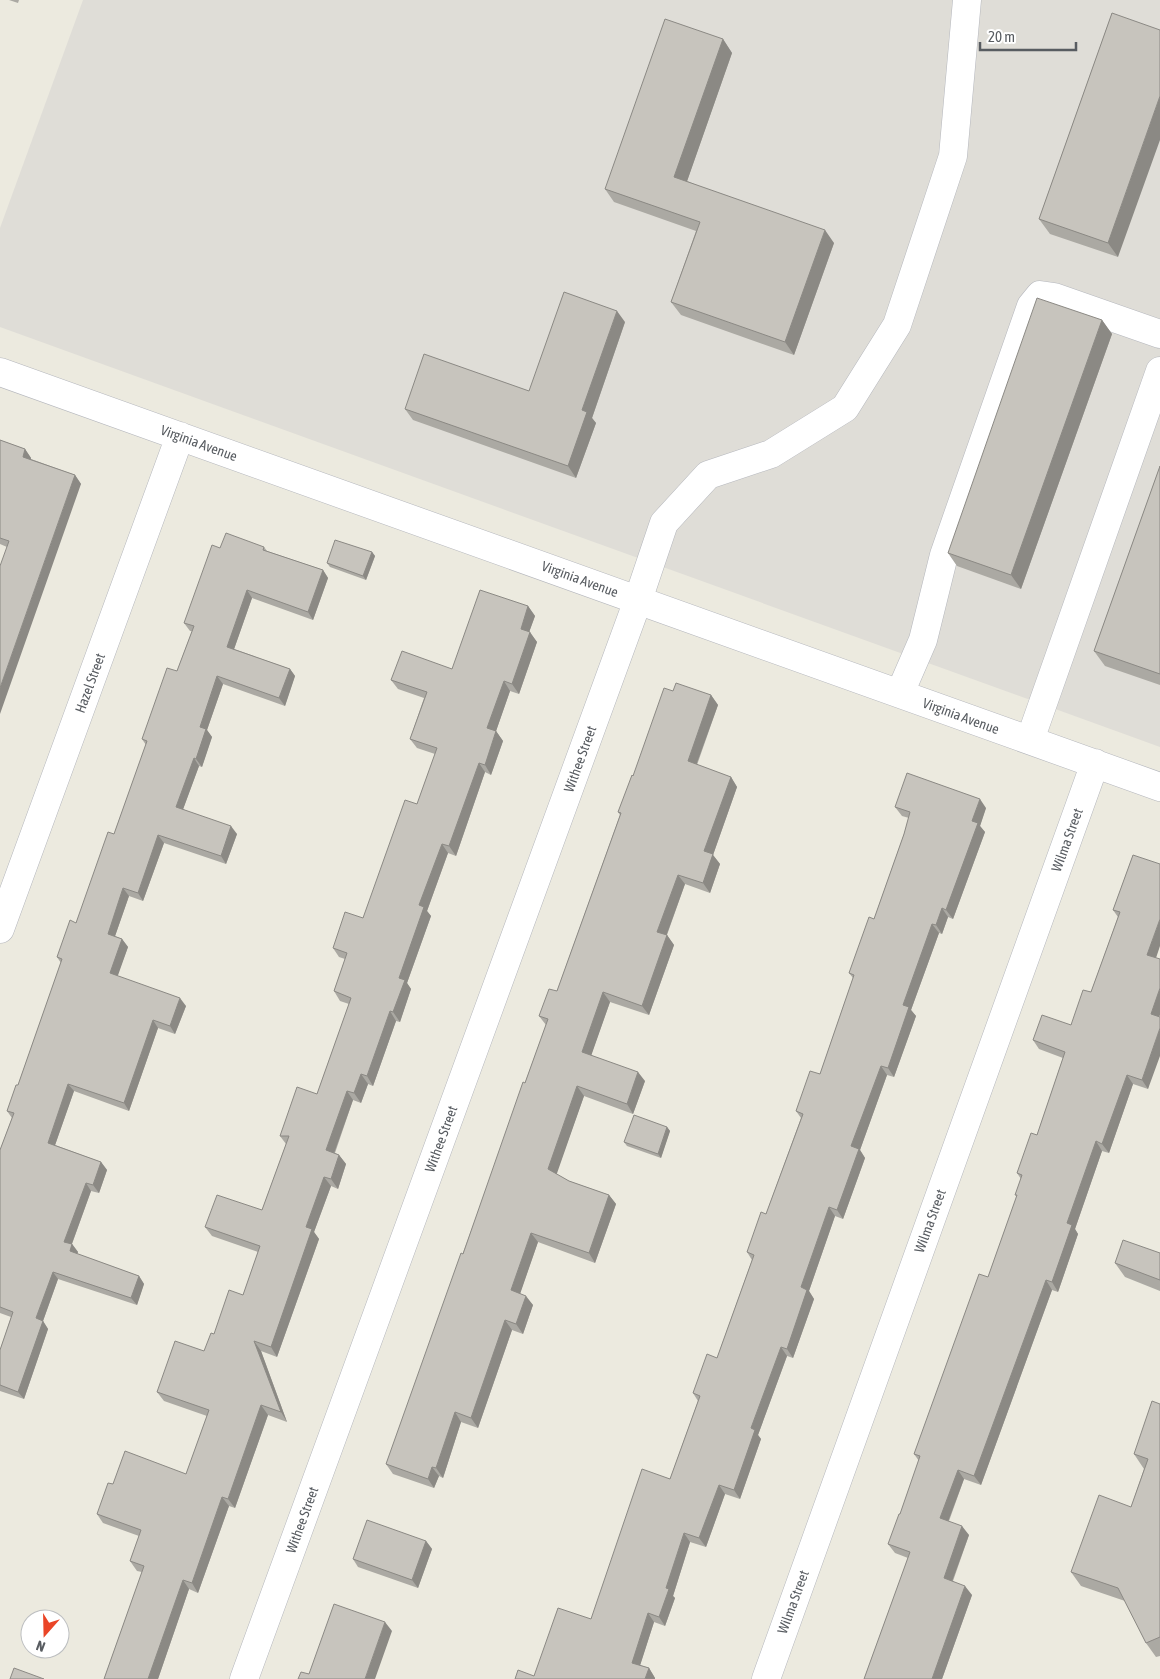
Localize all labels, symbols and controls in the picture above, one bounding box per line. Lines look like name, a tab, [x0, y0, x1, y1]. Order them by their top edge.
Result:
scale bar	[980, 20, 1076, 52]
text: 20 m	[988, 28, 1015, 45]
street label: Virginia Avenue	[159, 422, 239, 464]
street label: Virginia Avenue	[540, 558, 620, 600]
street label: Hazel Street	[72, 651, 108, 715]
street label: Virginia Avenue	[921, 695, 1001, 737]
street label: Withee Street	[561, 724, 599, 794]
street label: Wilma Street	[1048, 806, 1086, 874]
street label: Withee Street	[422, 1104, 460, 1174]
street label: Wilma Street	[911, 1187, 949, 1255]
street label: Withee Street	[283, 1485, 321, 1555]
street label: Wilma Street	[774, 1568, 812, 1636]
north arrow	[20, 1609, 70, 1659]
text: N	[34, 1637, 47, 1655]

